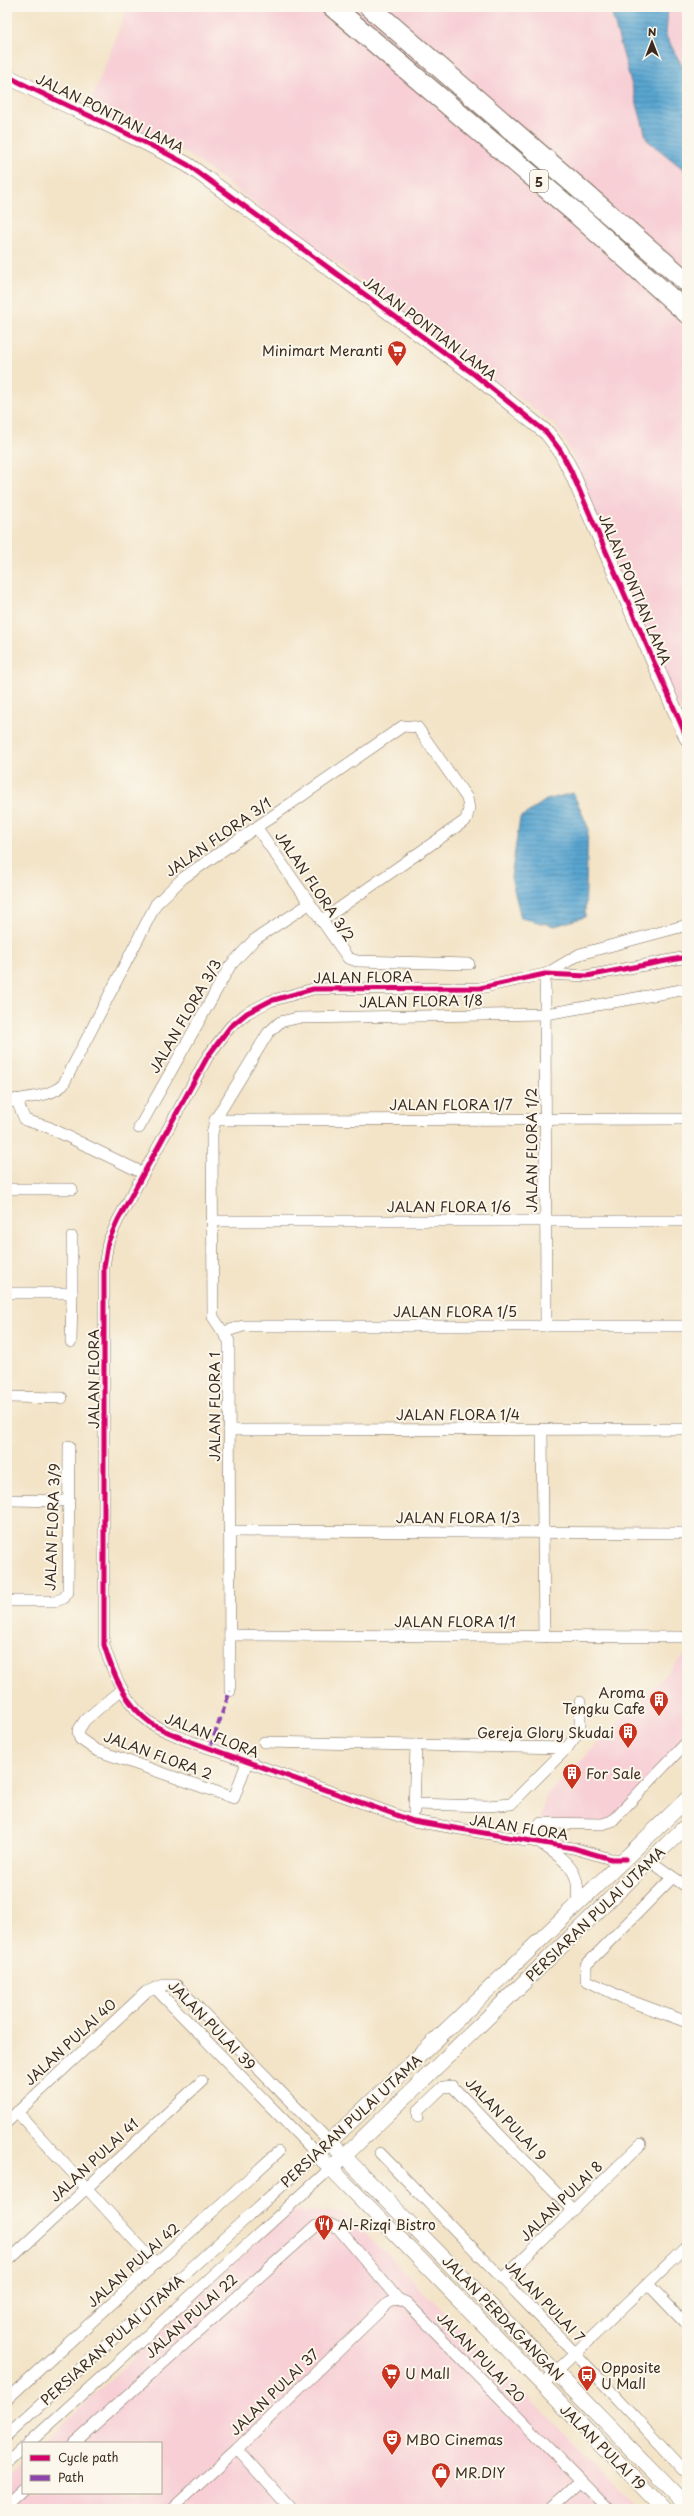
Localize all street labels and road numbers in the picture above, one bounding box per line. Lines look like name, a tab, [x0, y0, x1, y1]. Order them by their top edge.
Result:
street label: JALAN PONTIAN LAMA	[32, 68, 188, 158]
road number: 5	[530, 170, 548, 192]
street label: JALAN PONTIAN LAMA	[359, 271, 502, 386]
street label: JALAN PONTIAN LAMA	[594, 510, 677, 668]
street label: JALAN FLORA 3/1	[160, 792, 276, 882]
street label: JALAN FLORA 3/2	[270, 827, 360, 945]
street label: JALAN FLORA 3/3	[144, 955, 226, 1077]
street label: JALAN FLORA	[313, 966, 413, 988]
street label: JALAN FLORA 1/8	[359, 989, 483, 1013]
street label: JALAN FLORA 1/2	[521, 1087, 542, 1212]
street label: JALAN FLORA 1/7	[389, 1094, 513, 1115]
street label: JALAN FLORA 1/6	[387, 1196, 511, 1217]
street label: JALAN FLORA 1/5	[393, 1301, 517, 1322]
street label: JALAN FLORA	[83, 1329, 104, 1429]
street label: JALAN FLORA 1	[204, 1352, 225, 1462]
street label: JALAN FLORA 1/4	[396, 1404, 520, 1425]
street label: JALAN FLORA 3/9	[39, 1463, 65, 1591]
street label: JALAN FLORA 1/3	[396, 1507, 520, 1528]
street label: JALAN FLORA 1/1	[394, 1611, 516, 1632]
street label: JALAN FLORA	[162, 1707, 263, 1763]
street label: JALAN FLORA 2	[101, 1726, 215, 1784]
street label: JALAN FLORA	[468, 1809, 570, 1845]
street label: PERSIARAN PULAI UTAMA	[521, 1842, 669, 1986]
street label: JALAN PULAI 39	[163, 1975, 261, 2075]
street label: JALAN PULAI 40	[19, 1994, 121, 2090]
street label: PERSIARAN PULAI UTAMA	[276, 2050, 426, 2192]
street label: JALAN PULAI 9	[461, 2072, 551, 2166]
street label: JALAN PULAI 41	[45, 2113, 143, 2207]
street label: JALAN PULAI 8	[515, 2156, 607, 2246]
street label: JALAN PULAI 42	[82, 2218, 184, 2312]
street label: JALAN PERDAGANGAN	[437, 2251, 569, 2385]
street label: JALAN PULAI 7	[500, 2255, 590, 2347]
street label: JALAN PULAI 22	[140, 2269, 242, 2363]
street label: PERSIARAN PULAI UTAMA	[36, 2270, 188, 2410]
street label: JALAN PULAI 20	[432, 2307, 530, 2407]
street label: JALAN PULAI 37	[225, 2344, 323, 2440]
street label: JALAN PULAI 19	[555, 2399, 651, 2495]

